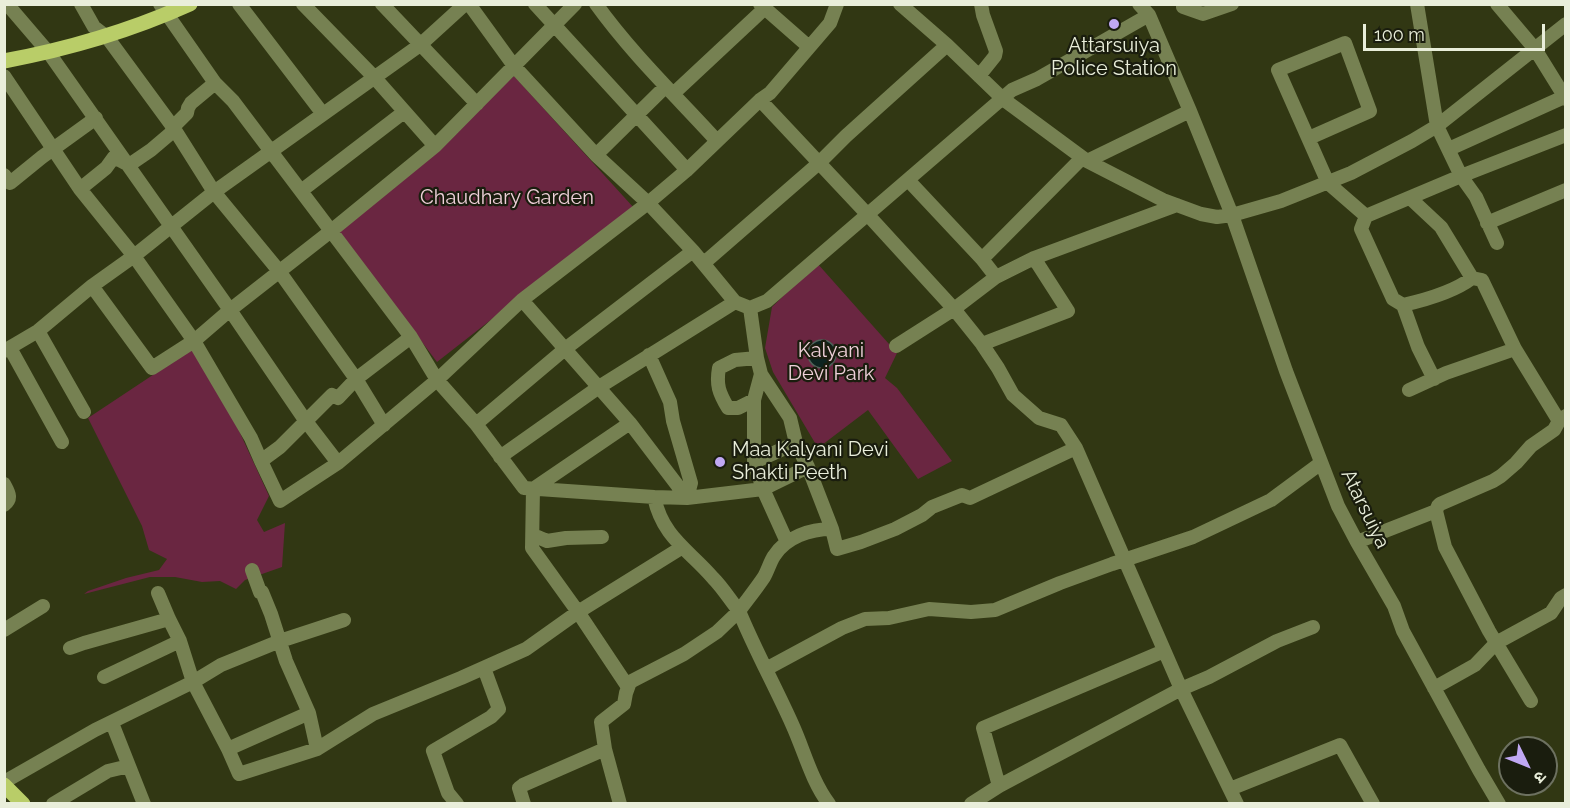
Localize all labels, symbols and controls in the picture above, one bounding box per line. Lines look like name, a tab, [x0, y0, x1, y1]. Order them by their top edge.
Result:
scale bar	[1366, 12, 1548, 50]
marker: Attarsuiya Police Station	[1107, 17, 1121, 31]
text: 100 m	[1374, 24, 1425, 45]
place label: Attarsuiya Police Station	[1051, 34, 1177, 81]
park label: Chaudhary Garden	[420, 186, 594, 210]
park label: Kalyani Devi Park	[788, 339, 874, 386]
place label: Maa Kalyani Devi Shakti Peeth	[732, 438, 889, 485]
marker: Maa Kalyani Devi Shakti Peeth	[713, 455, 727, 469]
street label: Atarsuiya	[1336, 466, 1394, 552]
north arrow	[1498, 736, 1558, 796]
text: उ	[1530, 767, 1550, 787]

